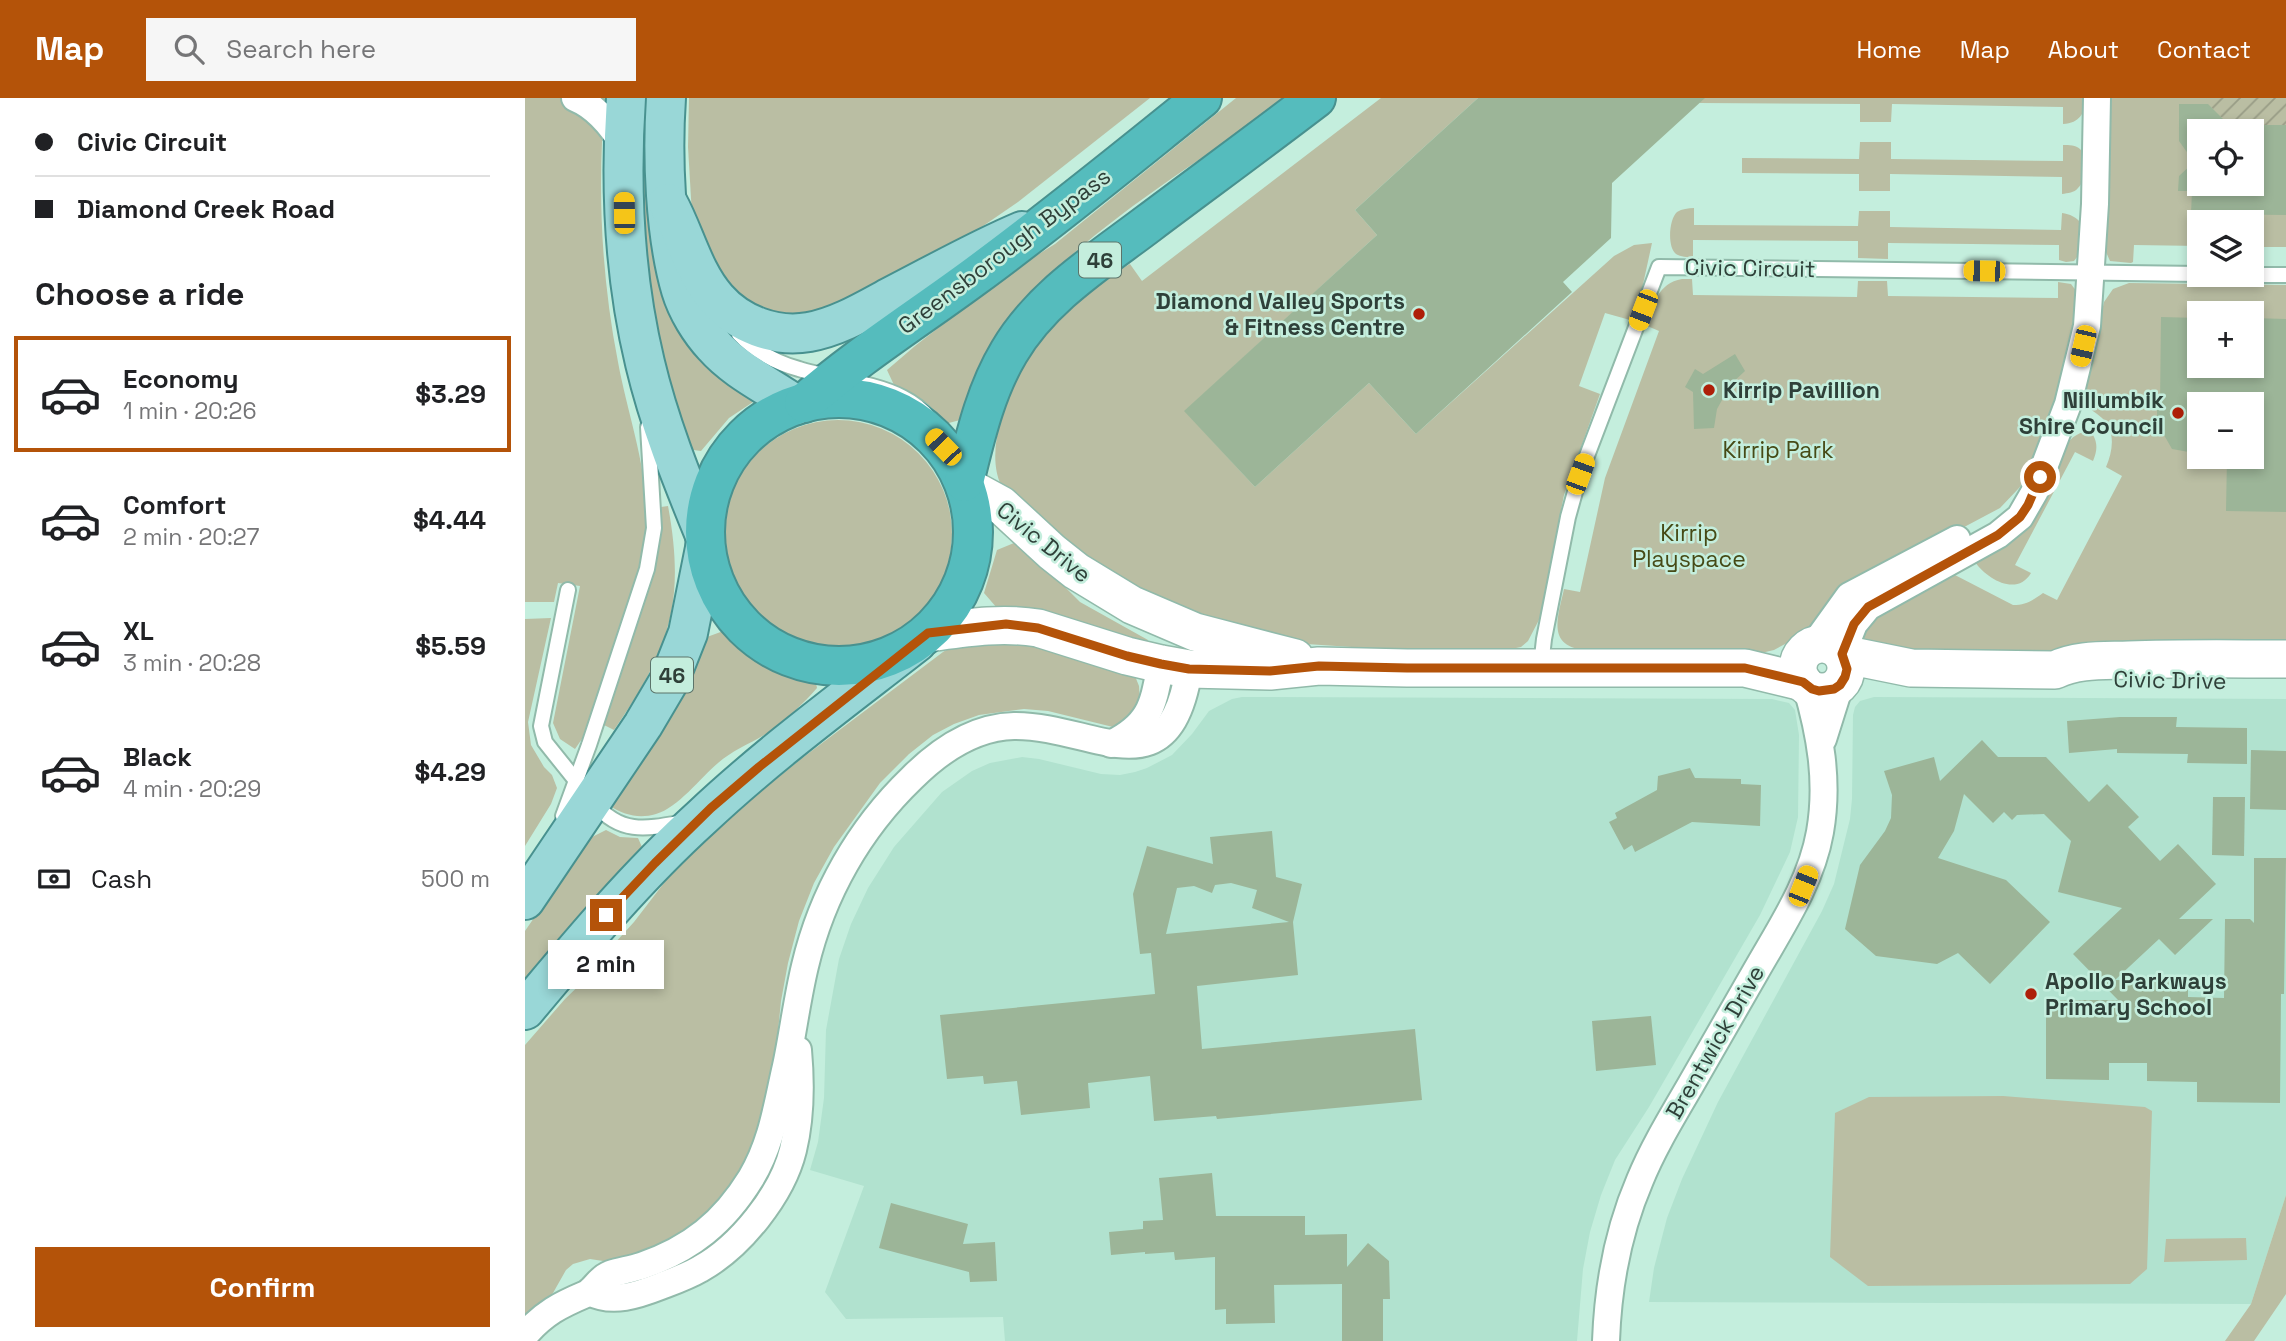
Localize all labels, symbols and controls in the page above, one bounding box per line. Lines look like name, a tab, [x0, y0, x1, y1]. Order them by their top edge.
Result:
search box	[146, 18, 636, 81]
text: Map	[35, 28, 104, 70]
icon: search	[170, 30, 208, 68]
text: Search here	[226, 32, 376, 66]
text: Home	[1856, 34, 1922, 65]
text: Map	[1960, 34, 2010, 65]
text: About	[2048, 34, 2119, 65]
text: Contact	[2157, 34, 2251, 65]
map controls	[2187, 119, 2264, 469]
button: locate	[2187, 119, 2264, 196]
text: Civic Circuit	[77, 125, 227, 159]
street label: Greensborough Bypass	[892, 161, 1116, 341]
text: Diamond Creek Road	[77, 192, 335, 226]
car	[614, 192, 635, 234]
button: layers	[2187, 210, 2264, 287]
road number: 46	[1079, 242, 1121, 278]
street label: Civic Circuit	[1684, 252, 1816, 284]
car	[1963, 260, 2006, 282]
text: Choose a ride	[35, 274, 245, 314]
place label: Diamond Valley Sports & Fitness Centre	[1155, 286, 1405, 342]
car	[1626, 287, 1661, 333]
button: +	[2187, 301, 2264, 378]
marker: Diamond Valley Sports & Fitness Centre	[1411, 306, 1427, 322]
car	[2069, 323, 2098, 369]
text: Economy	[123, 362, 239, 396]
icon: car	[39, 363, 102, 426]
place label: Kirrip Pavillion	[1723, 375, 1880, 405]
text: $3.29	[415, 377, 486, 411]
marker: Kirrip Pavillion	[1701, 382, 1717, 398]
place label: Nillumbik Shire Council	[2019, 385, 2164, 441]
button: −	[2187, 392, 2264, 469]
text: 1 min · 20:26	[123, 396, 257, 426]
marker: Nillumbik Shire Council	[2170, 405, 2186, 421]
car	[921, 425, 966, 469]
park label: Kirrip Park	[1722, 435, 1834, 465]
car	[1563, 451, 1598, 497]
route start	[2024, 461, 2056, 493]
text: Comfort	[123, 488, 226, 522]
icon: car	[39, 489, 102, 552]
street label: Civic Drive	[991, 495, 1097, 589]
text: $4.44	[413, 503, 486, 537]
park label: Kirrip Playspace	[1632, 518, 1746, 574]
text: 2 min · 20:27	[123, 522, 260, 552]
text: XL	[123, 614, 154, 648]
icon: car	[39, 615, 102, 678]
text: $5.59	[415, 629, 486, 663]
text: 3 min · 20:28	[123, 648, 261, 678]
road number: 46	[651, 658, 693, 692]
street label: Civic Drive	[2113, 664, 2227, 696]
text: Black	[123, 740, 192, 774]
icon: car	[39, 741, 102, 804]
text: $4.29	[415, 755, 486, 789]
text: 4 min · 20:29	[123, 774, 261, 804]
icon: cash	[35, 860, 73, 898]
text: Cash	[91, 862, 152, 896]
car	[1786, 863, 1821, 909]
text: 500 m	[421, 864, 490, 894]
route end	[590, 899, 622, 931]
callout: 2 min	[548, 940, 664, 988]
text: 2 min	[576, 949, 636, 979]
street label: Brentwick Drive	[1659, 960, 1771, 1124]
place label: Apollo Parkways Primary School	[2045, 966, 2227, 1022]
marker: Apollo Parkways Primary School	[2023, 986, 2039, 1002]
button: Confirm	[35, 1247, 490, 1327]

